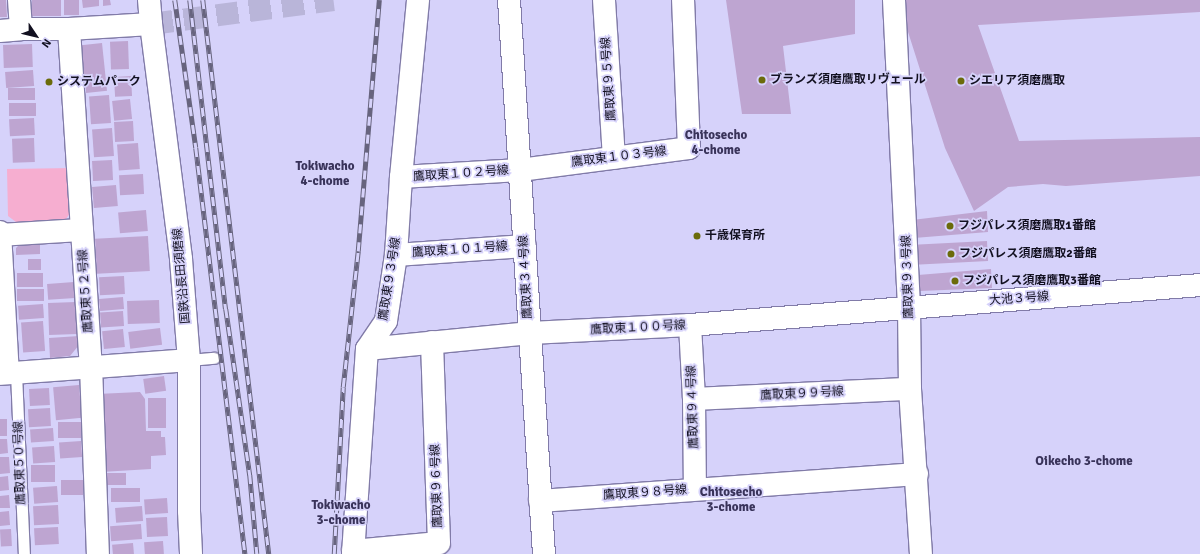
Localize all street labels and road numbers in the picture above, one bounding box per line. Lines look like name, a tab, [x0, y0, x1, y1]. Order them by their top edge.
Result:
street label: 鷹取東９５号線	[599, 37, 619, 121]
street label: 鷹取東１０３号線	[570, 144, 668, 170]
street label: 鷹取東１０２号線	[413, 163, 509, 185]
street label: 国鉄沿長田須磨線	[171, 228, 193, 324]
street label: 鷹取東３４号線	[517, 235, 535, 319]
street label: 鷹取東９３号線	[899, 235, 917, 319]
street label: 鷹取東９３号線	[376, 236, 404, 322]
street label: 鷹取東１０１号線	[412, 239, 508, 261]
street label: 鷹取東５２号線	[76, 249, 96, 333]
street label: 大池３号線	[989, 290, 1049, 308]
street label: 鷹取東１００号線	[590, 318, 686, 338]
street label: 鷹取東９４号線	[684, 365, 702, 449]
street label: 鷹取東９９号線	[760, 385, 844, 403]
street label: 鷹取東５０号線	[11, 421, 29, 505]
street label: 鷹取東９６号線	[428, 444, 446, 528]
street label: 鷹取東９８号線	[603, 483, 687, 503]

